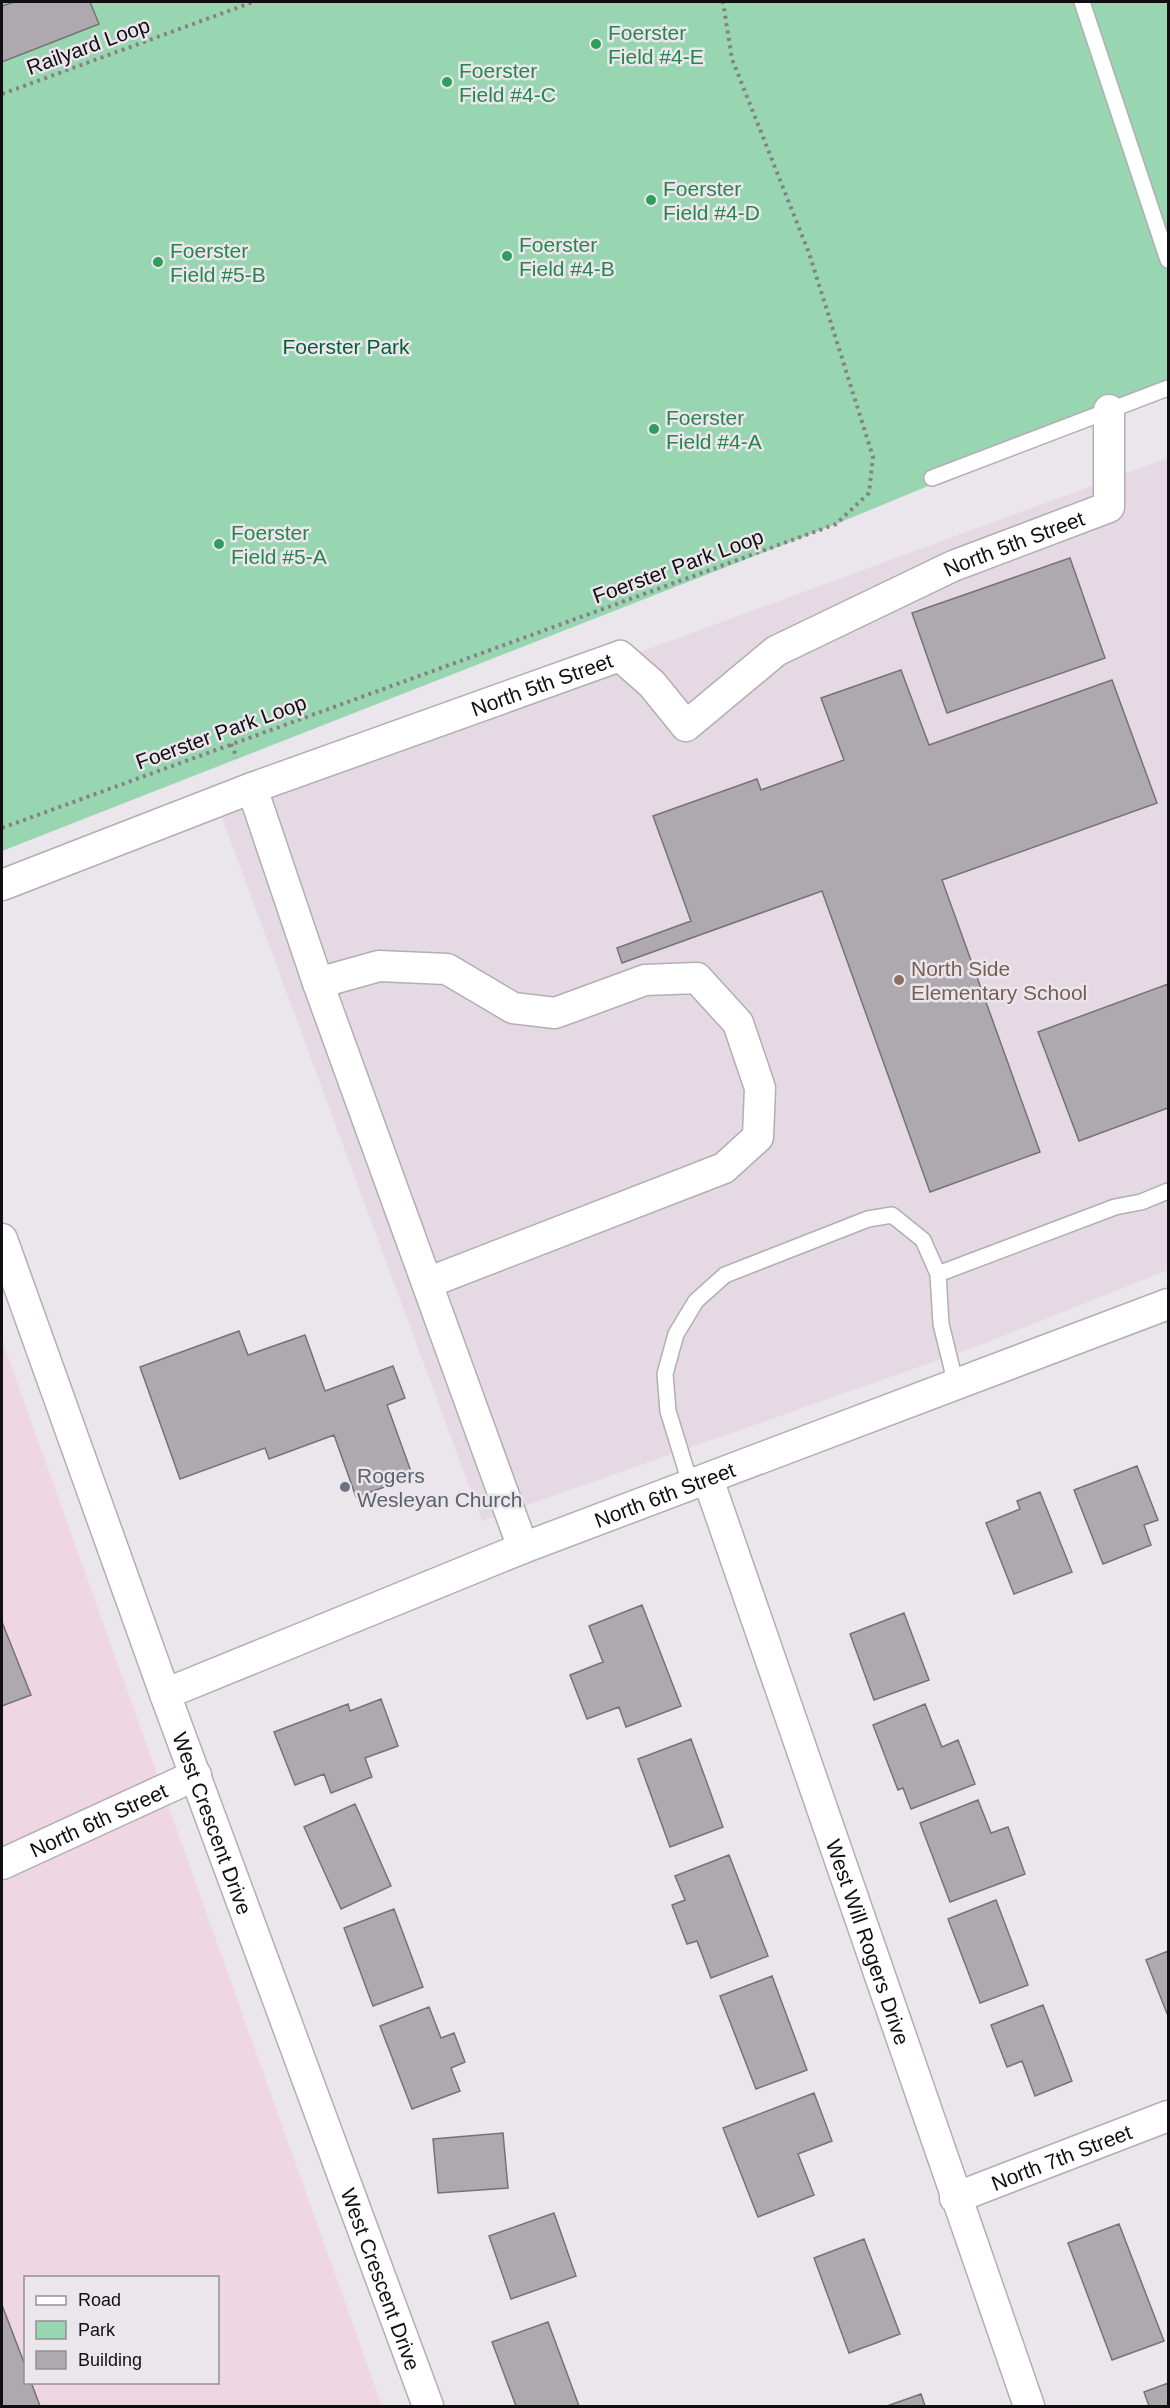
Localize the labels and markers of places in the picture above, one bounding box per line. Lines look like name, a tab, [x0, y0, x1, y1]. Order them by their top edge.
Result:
place label: Foerster Field #4-E	[608, 21, 704, 68]
marker: Foerster Field #4-E	[589, 37, 603, 51]
place label: Foerster Field #4-C	[459, 59, 556, 106]
marker: Foerster Field #4-C	[440, 75, 454, 89]
place label: Foerster Field #4-D	[663, 177, 760, 224]
marker: Foerster Field #4-D	[644, 193, 658, 207]
place label: Foerster Field #4-B	[519, 233, 615, 280]
place label: Foerster Field #5-B	[170, 239, 266, 286]
marker: Foerster Field #4-B	[500, 249, 514, 263]
marker: Foerster Field #5-B	[151, 255, 165, 269]
place label: Foerster Field #4-A	[666, 406, 762, 453]
marker: Foerster Field #4-A	[647, 422, 661, 436]
place label: Foerster Field #5-A	[231, 521, 327, 568]
marker: Foerster Field #5-A	[212, 537, 226, 551]
place label: North Side Elementary School	[911, 957, 1087, 1004]
marker: North Side Elementary School	[892, 973, 906, 987]
place label: Rogers Wesleyan Church	[357, 1464, 522, 1511]
marker: Rogers Wesleyan Church	[338, 1480, 352, 1494]

